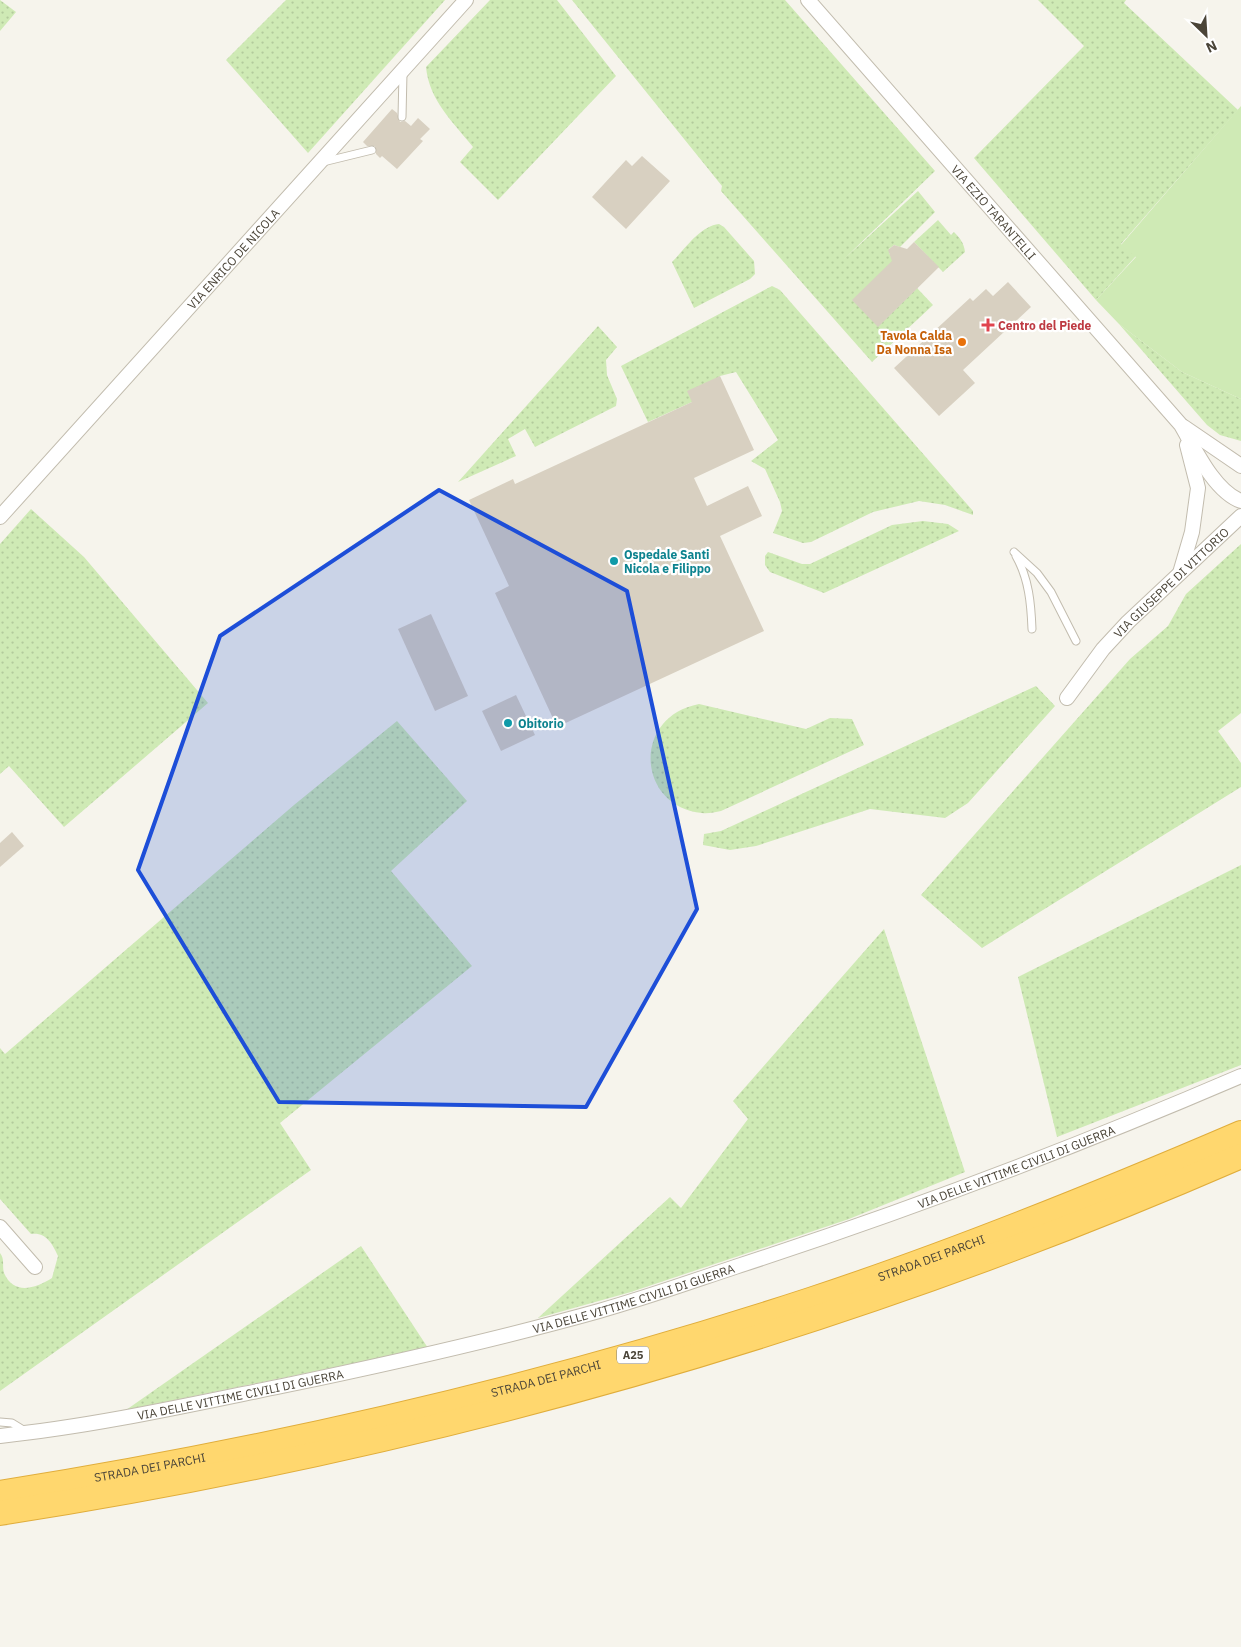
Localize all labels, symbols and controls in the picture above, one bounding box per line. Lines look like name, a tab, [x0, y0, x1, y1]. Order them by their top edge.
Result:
north arrow	[1181, 10, 1231, 60]
text: N	[1203, 36, 1220, 57]
street label: VIA EZIO TARANTELLI	[948, 161, 1040, 263]
street label: VIA ENRICO DE NICOLA	[184, 205, 282, 312]
place label: Centro del Piede	[998, 318, 1092, 333]
marker: Centro del Piede	[982, 319, 994, 331]
place label: Tavola Calda Da Nonna Isa	[877, 328, 952, 357]
marker: Tavola Calda Da Nonna Isa	[956, 336, 968, 348]
street label: VIA GIUSEPPE DI VITTORIO	[1110, 524, 1232, 641]
place label: Ospedale Santi Nicola e Filippo	[624, 547, 711, 576]
marker: Ospedale Santi Nicola e Filippo	[608, 555, 620, 567]
place label: Obitorio	[518, 716, 564, 731]
marker: Obitorio	[502, 717, 514, 729]
street label: VIA DELLE VITTIME CIVILI DI GUERRA	[915, 1122, 1117, 1211]
street label: STRADA DEI PARCHI	[876, 1231, 987, 1284]
street label: VIA DELLE VITTIME CIVILI DI GUERRA	[531, 1260, 737, 1336]
road number: A25	[617, 1346, 649, 1364]
street label: STRADA DEI PARCHI	[489, 1356, 603, 1400]
street label: VIA DELLE VITTIME CIVILI DI GUERRA	[136, 1366, 345, 1423]
street label: STRADA DEI PARCHI	[93, 1449, 207, 1485]

